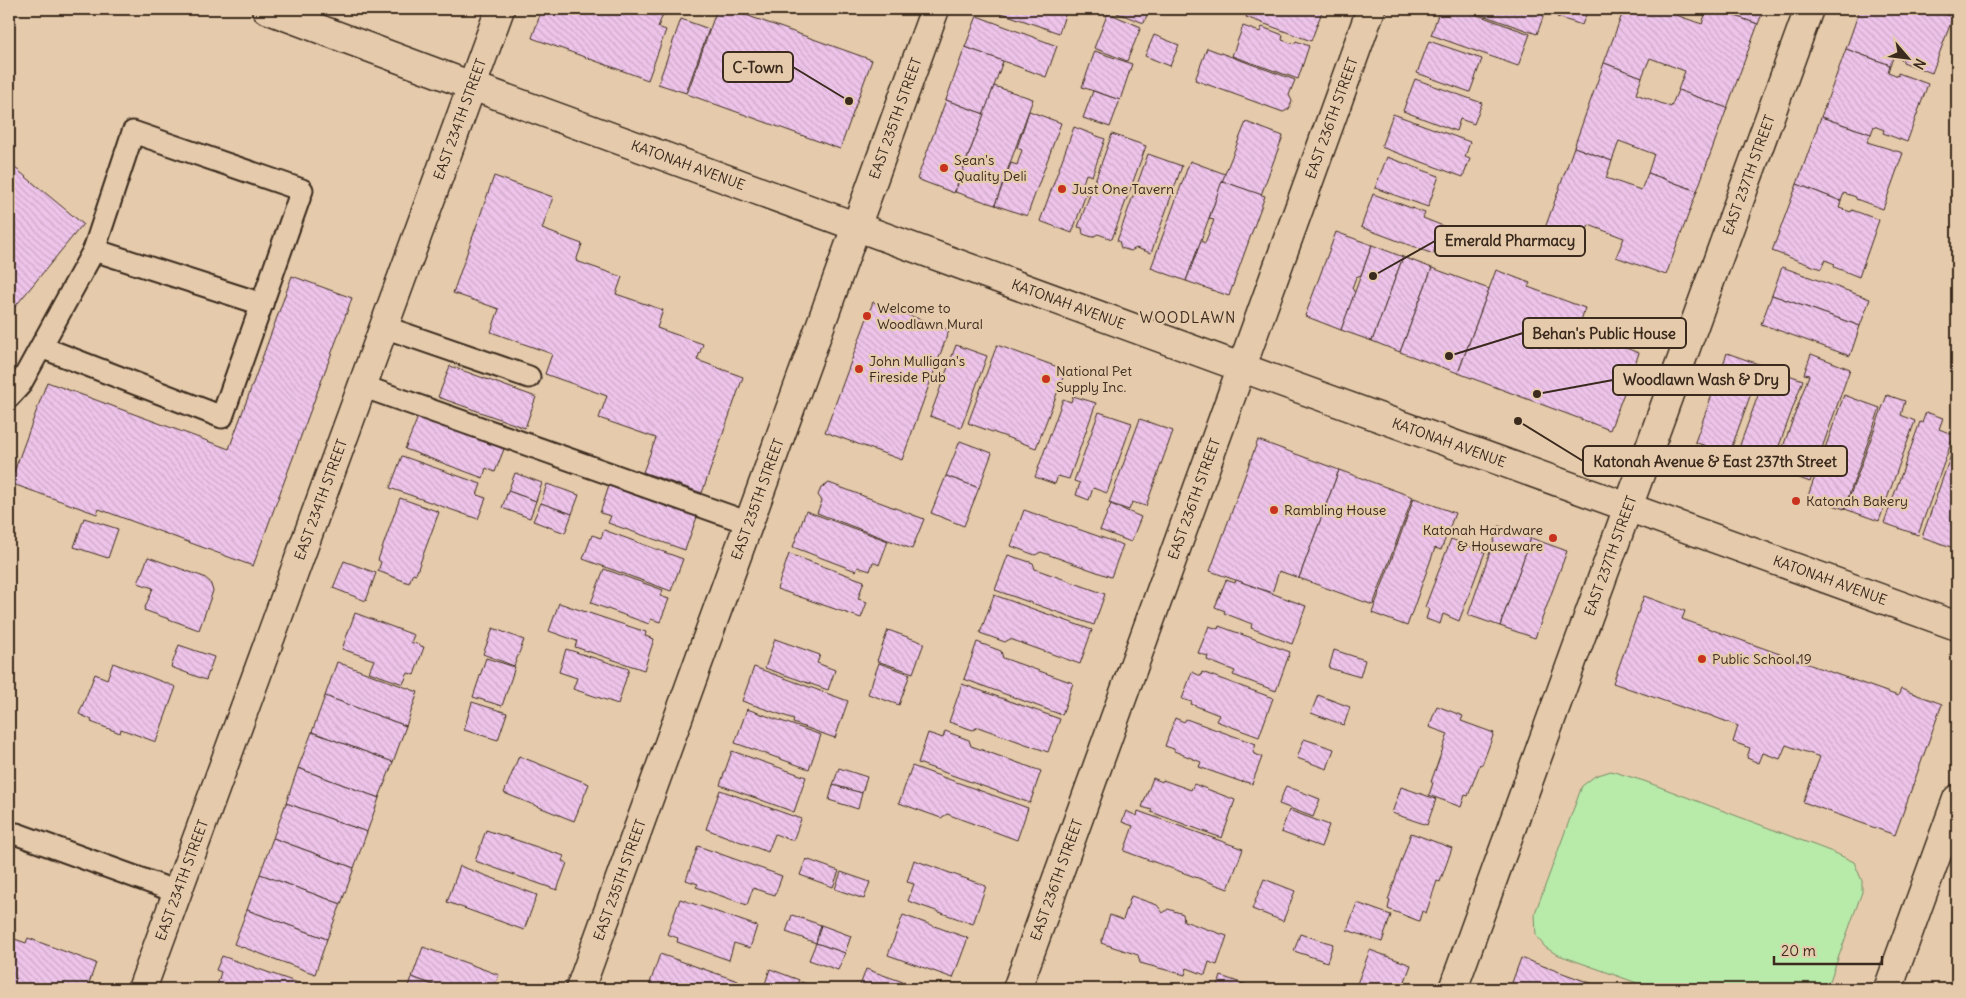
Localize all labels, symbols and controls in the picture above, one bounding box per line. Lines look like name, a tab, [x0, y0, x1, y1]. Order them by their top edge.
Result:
north arrow	[1884, 32, 1934, 82]
callout: C-Town	[723, 52, 793, 82]
street label: EAST 235TH STREET	[865, 55, 926, 182]
street label: EAST 236TH STREET	[1301, 55, 1362, 181]
street label: EAST 234TH STREET	[429, 56, 490, 182]
text: N	[1909, 56, 1930, 73]
text: C-Town	[733, 58, 784, 77]
street label: EAST 237TH STREET	[1719, 112, 1779, 238]
street label: KATONAH AVENUE	[629, 136, 747, 194]
place label: Sean's Quality Deli	[954, 151, 1027, 185]
marker: Sean's Quality Deli	[938, 162, 950, 174]
place label: Just One Tavern	[1072, 180, 1174, 198]
marker: Just One Tavern	[1056, 183, 1068, 195]
callout: Emerald Pharmacy	[1435, 226, 1585, 256]
text: Emerald Pharmacy	[1445, 231, 1575, 251]
street label: KATONAH AVENUE	[1009, 275, 1128, 333]
place label: Welcome to Woodlawn Mural	[877, 299, 983, 333]
district label: WOODLAWN	[1140, 308, 1236, 327]
marker: Welcome to Woodlawn Mural	[861, 310, 873, 322]
callout: Behan's Public House	[1523, 318, 1686, 348]
text: Behan's Public House	[1532, 324, 1676, 343]
place label: John Mulligan's Fireside Pub	[869, 352, 965, 386]
place label: National Pet Supply Inc.	[1056, 362, 1132, 396]
marker: John Mulligan's Fireside Pub	[853, 363, 865, 375]
callout: Woodlawn Wash & Dry	[1613, 365, 1789, 395]
text: Woodlawn Wash & Dry	[1623, 370, 1779, 390]
marker: National Pet Supply Inc.	[1040, 373, 1052, 385]
street label: KATONAH AVENUE	[1390, 414, 1508, 471]
street label: EAST 235TH STREET	[727, 436, 788, 562]
street label: EAST 236TH STREET	[1164, 436, 1224, 562]
street label: EAST 234TH STREET	[290, 437, 351, 563]
callout: Katonah Avenue & East 237th Street	[1583, 446, 1847, 476]
text: Katonah Avenue & East 237th Street	[1593, 452, 1838, 471]
place label: Katonah Bakery	[1806, 492, 1908, 510]
street label: EAST 237TH STREET	[1580, 493, 1640, 618]
marker: Katonah Bakery	[1790, 495, 1802, 507]
place label: Rambling House	[1284, 501, 1386, 519]
marker: Rambling House	[1268, 504, 1280, 516]
place label: Katonah Hardware & Houseware	[1423, 521, 1543, 555]
marker: Katonah Hardware & Houseware	[1547, 532, 1559, 544]
street label: KATONAH AVENUE	[1771, 551, 1889, 609]
place label: Public School 19	[1712, 650, 1812, 668]
marker: Public School 19	[1696, 653, 1708, 665]
street label: EAST 234TH STREET	[151, 817, 212, 943]
street label: EAST 235TH STREET	[589, 817, 650, 943]
street label: EAST 236TH STREET	[1026, 817, 1087, 943]
scale bar	[1774, 933, 1881, 965]
text: 20 m	[1781, 941, 1816, 960]

